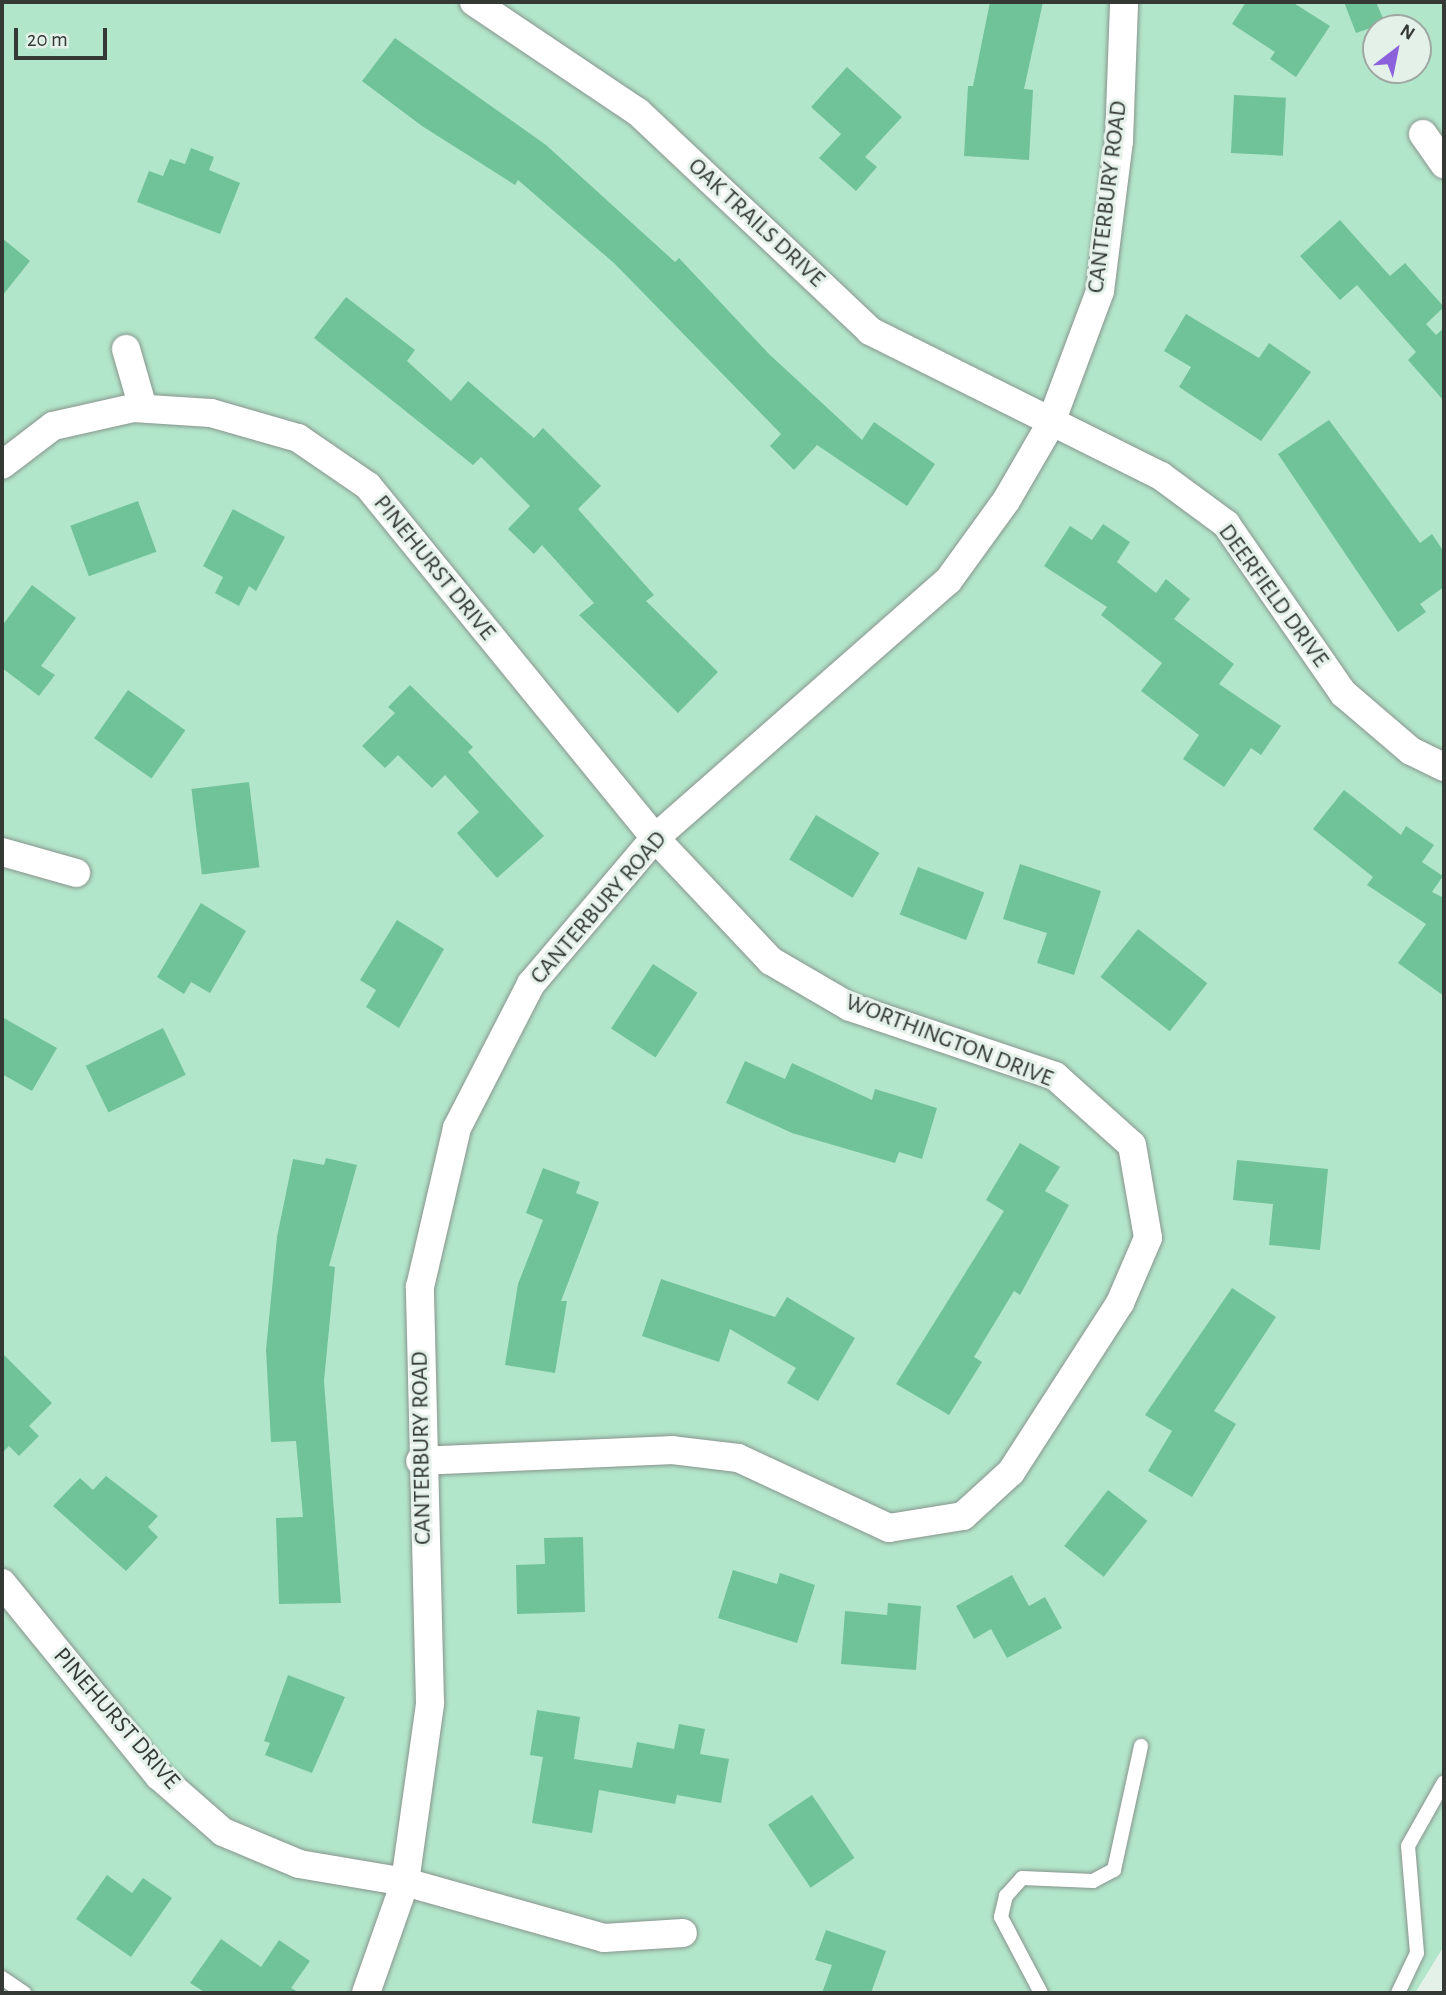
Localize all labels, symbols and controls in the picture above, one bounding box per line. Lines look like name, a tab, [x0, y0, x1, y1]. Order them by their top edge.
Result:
scale bar	[18, 14, 110, 58]
north arrow	[1362, 14, 1432, 84]
text: N	[1397, 21, 1418, 44]
text: 20 m	[27, 29, 68, 50]
street label: CANTERBURY ROAD	[1082, 99, 1134, 295]
street label: OAK TRAILS DRIVE	[682, 152, 830, 294]
street label: PINEHURST DRIVE	[367, 490, 501, 646]
street label: DEERFIELD DRIVE	[1211, 519, 1335, 673]
street label: CANTERBURY ROAD	[525, 826, 673, 990]
street label: WORTHINGTON DRIVE	[841, 988, 1057, 1094]
street label: CANTERBURY ROAD	[406, 1351, 438, 1545]
street label: PINEHURST DRIVE	[47, 1642, 185, 1796]

